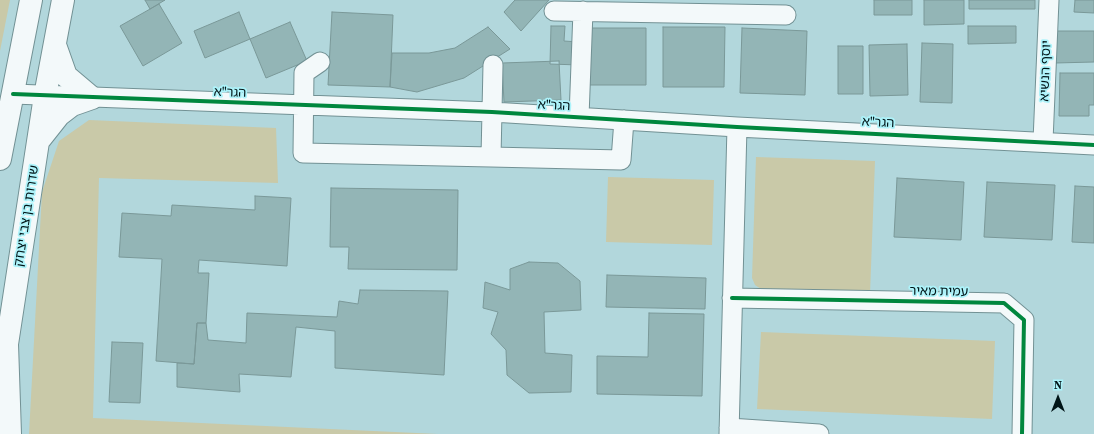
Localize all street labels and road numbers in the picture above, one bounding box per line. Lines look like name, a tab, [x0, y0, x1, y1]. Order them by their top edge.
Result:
street label: יוסף הנשיא	[1037, 40, 1055, 102]
street label: הגר"א	[213, 85, 247, 101]
street label: הגר"א	[537, 97, 571, 115]
street label: הגר"א	[861, 114, 895, 132]
street label: שדרות בן צבי יצחק	[11, 164, 43, 268]
street label: עמית מאיר	[910, 284, 968, 300]

